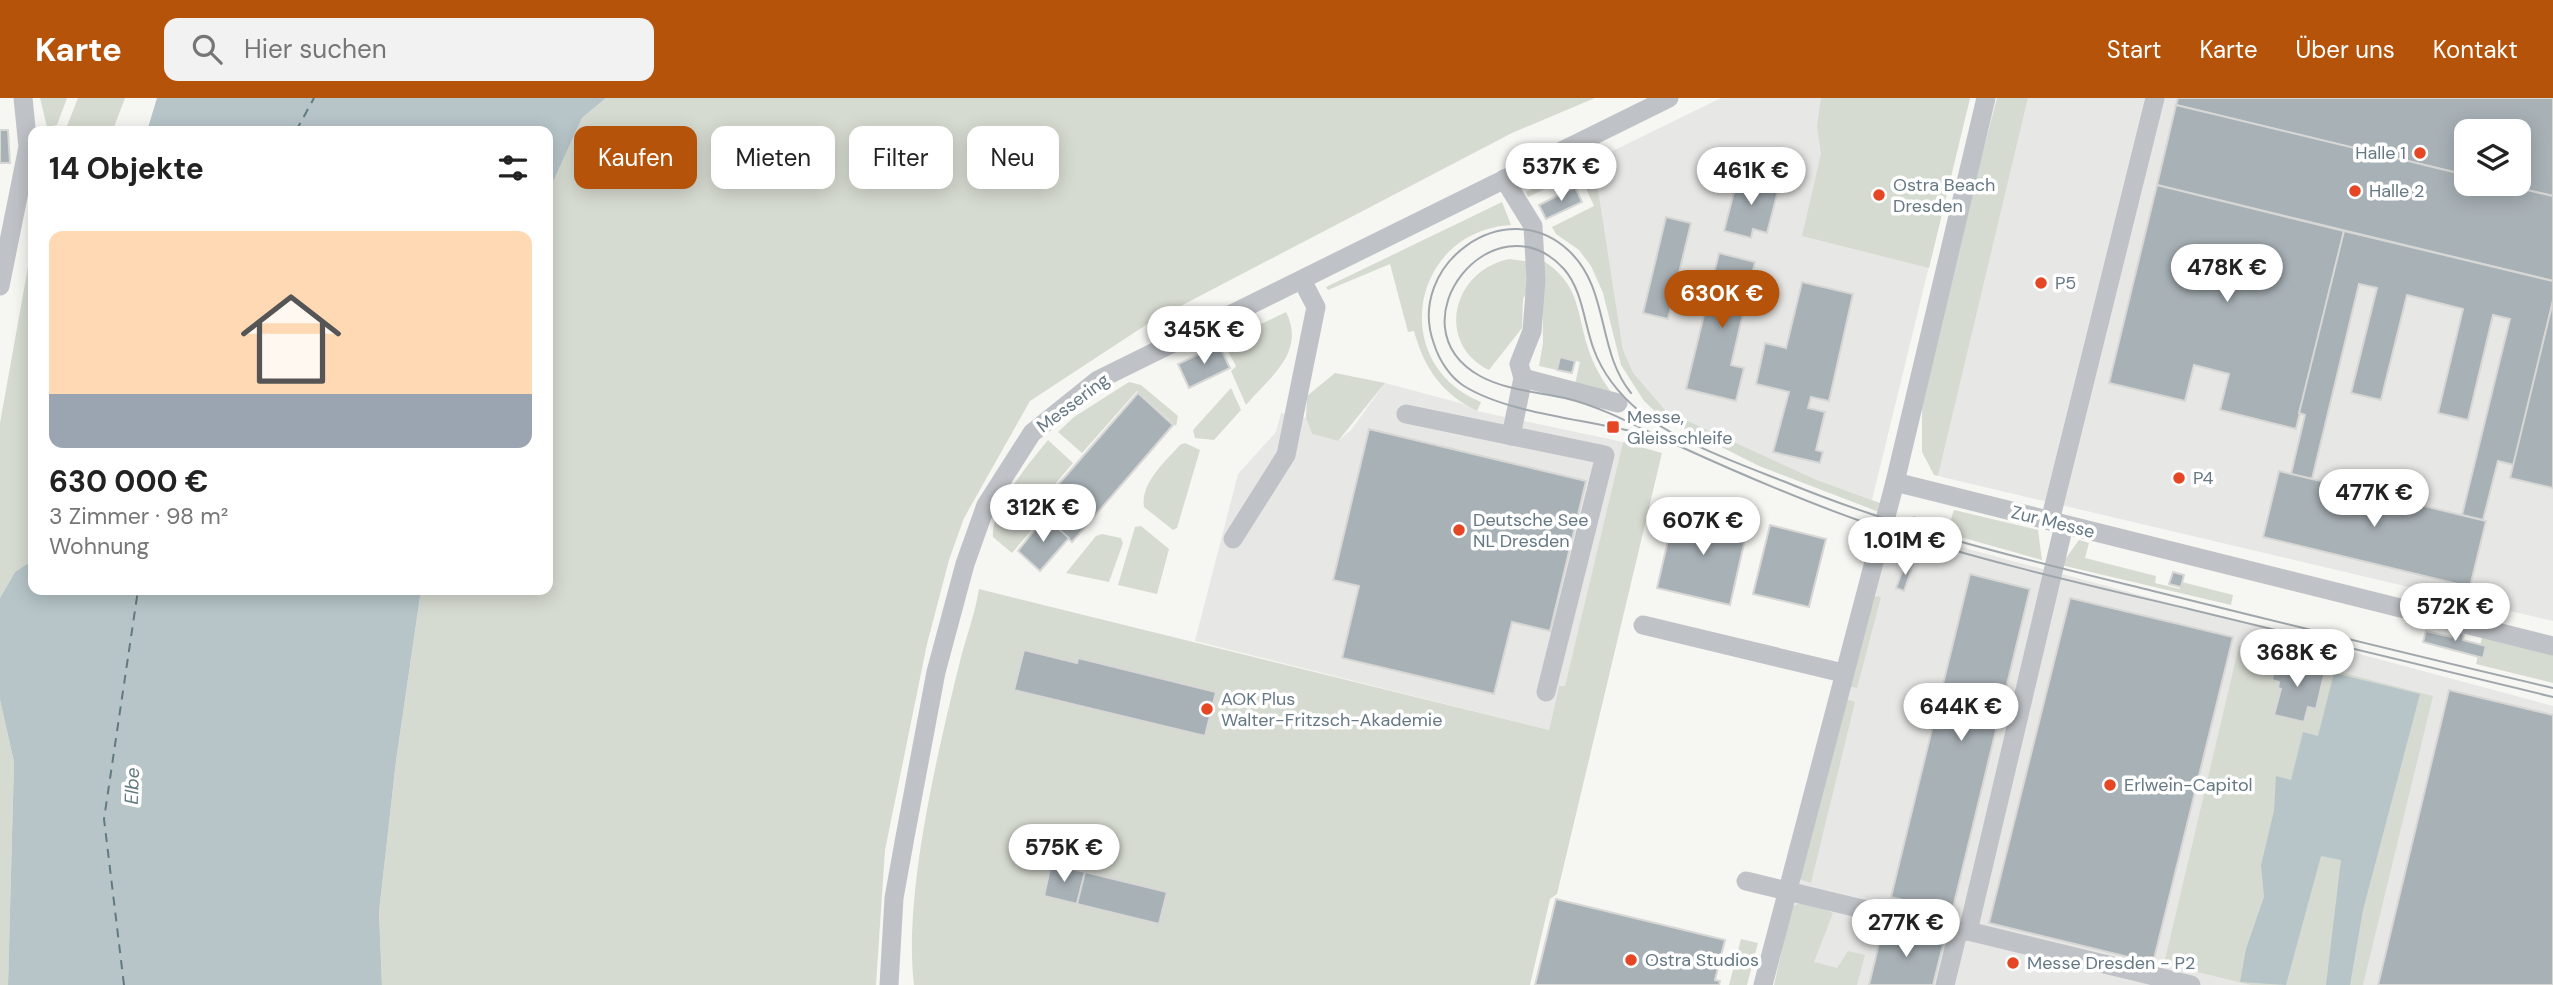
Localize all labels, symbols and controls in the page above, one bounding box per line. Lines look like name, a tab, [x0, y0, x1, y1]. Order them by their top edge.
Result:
search box	[164, 18, 654, 81]
text: Karte	[35, 28, 122, 71]
icon: search	[188, 30, 226, 68]
text: Hier suchen	[244, 32, 387, 66]
text: Start	[2107, 34, 2161, 65]
text: Karte	[2199, 34, 2258, 65]
text: Über uns	[2296, 34, 2395, 65]
text: Kontakt	[2433, 34, 2518, 65]
map controls	[2454, 119, 2531, 196]
button: layers	[2454, 119, 2531, 196]
chip: Kaufen	[574, 126, 697, 189]
chip: Mieten	[711, 126, 835, 189]
chip: Filter	[849, 126, 953, 189]
chip: Neu	[967, 126, 1059, 189]
place label: Halle 1	[2355, 141, 2406, 165]
pin: 537K €	[1504, 144, 1618, 203]
marker: Halle 1	[2412, 145, 2428, 161]
pin: 461K €	[1694, 148, 1808, 207]
text: 14 Objekte	[49, 149, 204, 188]
icon: filters	[494, 149, 532, 187]
text: 537K €	[1522, 151, 1600, 181]
text: 461K €	[1713, 155, 1789, 185]
place label: Ostra Beach Dresden	[1893, 173, 1995, 218]
place label: Halle 2	[2369, 179, 2424, 203]
marker: Halle 2	[2347, 183, 2363, 199]
marker: Ostra Beach Dresden	[1871, 187, 1887, 203]
pin: 478K €	[2170, 244, 2284, 304]
text: 478K €	[2187, 252, 2267, 282]
pin: 630K €	[1665, 271, 1779, 330]
place label: P5	[2055, 271, 2076, 295]
marker: P5	[2033, 275, 2049, 291]
icon: home	[228, 276, 354, 402]
text: 630K €	[1680, 278, 1764, 308]
pin: 345K €	[1147, 306, 1261, 366]
text: 345K €	[1163, 314, 1245, 344]
street label: Messering	[1032, 368, 1114, 438]
place label: Messe, Gleisschleife	[1627, 405, 1732, 450]
marker: Messe, Gleisschleife	[1605, 419, 1621, 435]
text: 630 000 €	[49, 462, 208, 501]
place label: P4	[2193, 466, 2213, 490]
marker: P4	[2171, 470, 2187, 486]
pin: 477K €	[2317, 470, 2431, 529]
text: 477K €	[2335, 477, 2413, 507]
pin: 312K €	[986, 484, 1100, 544]
text: 312K €	[1006, 492, 1080, 522]
pin: 607K €	[1646, 498, 1760, 557]
street label: Zur Messe	[2009, 500, 2097, 544]
text: 3 Zimmer · 98 m²	[49, 501, 228, 531]
text: 607K €	[1662, 505, 1744, 535]
place label: Deutsche See NL Dresden	[1473, 508, 1589, 553]
pin: 1.01M €	[1840, 518, 1970, 577]
marker: Deutsche See NL Dresden	[1451, 522, 1467, 538]
text: 1.01M €	[1864, 525, 1946, 555]
text: Wohnung	[49, 531, 149, 561]
pin: 572K €	[2398, 584, 2512, 643]
text: 572K €	[2416, 591, 2494, 621]
pin: 368K €	[2240, 630, 2354, 689]
text: 368K €	[2256, 637, 2338, 667]
pin: 644K €	[1904, 684, 2018, 743]
place label: AOK Plus Walter-Fritzsch-Akademie	[1221, 687, 1442, 732]
text: 644K €	[1919, 691, 2003, 721]
marker: AOK Plus Walter-Fritzsch-Akademie	[1199, 701, 1215, 717]
water label: Elbe	[119, 767, 145, 805]
place label: Erlwein-Capitol	[2124, 773, 2253, 797]
marker: Erlwein-Capitol	[2102, 777, 2118, 793]
pin: 575K €	[1007, 824, 1121, 884]
text: 575K €	[1025, 832, 1103, 862]
pin: 277K €	[1849, 900, 1963, 959]
text: 277K €	[1868, 907, 1944, 937]
place label: Ostra Studios	[1645, 948, 1759, 972]
place label: Messe Dresden - P2	[2027, 951, 2195, 975]
marker: Ostra Studios	[1623, 952, 1639, 968]
marker: Messe Dresden - P2	[2005, 955, 2021, 971]

